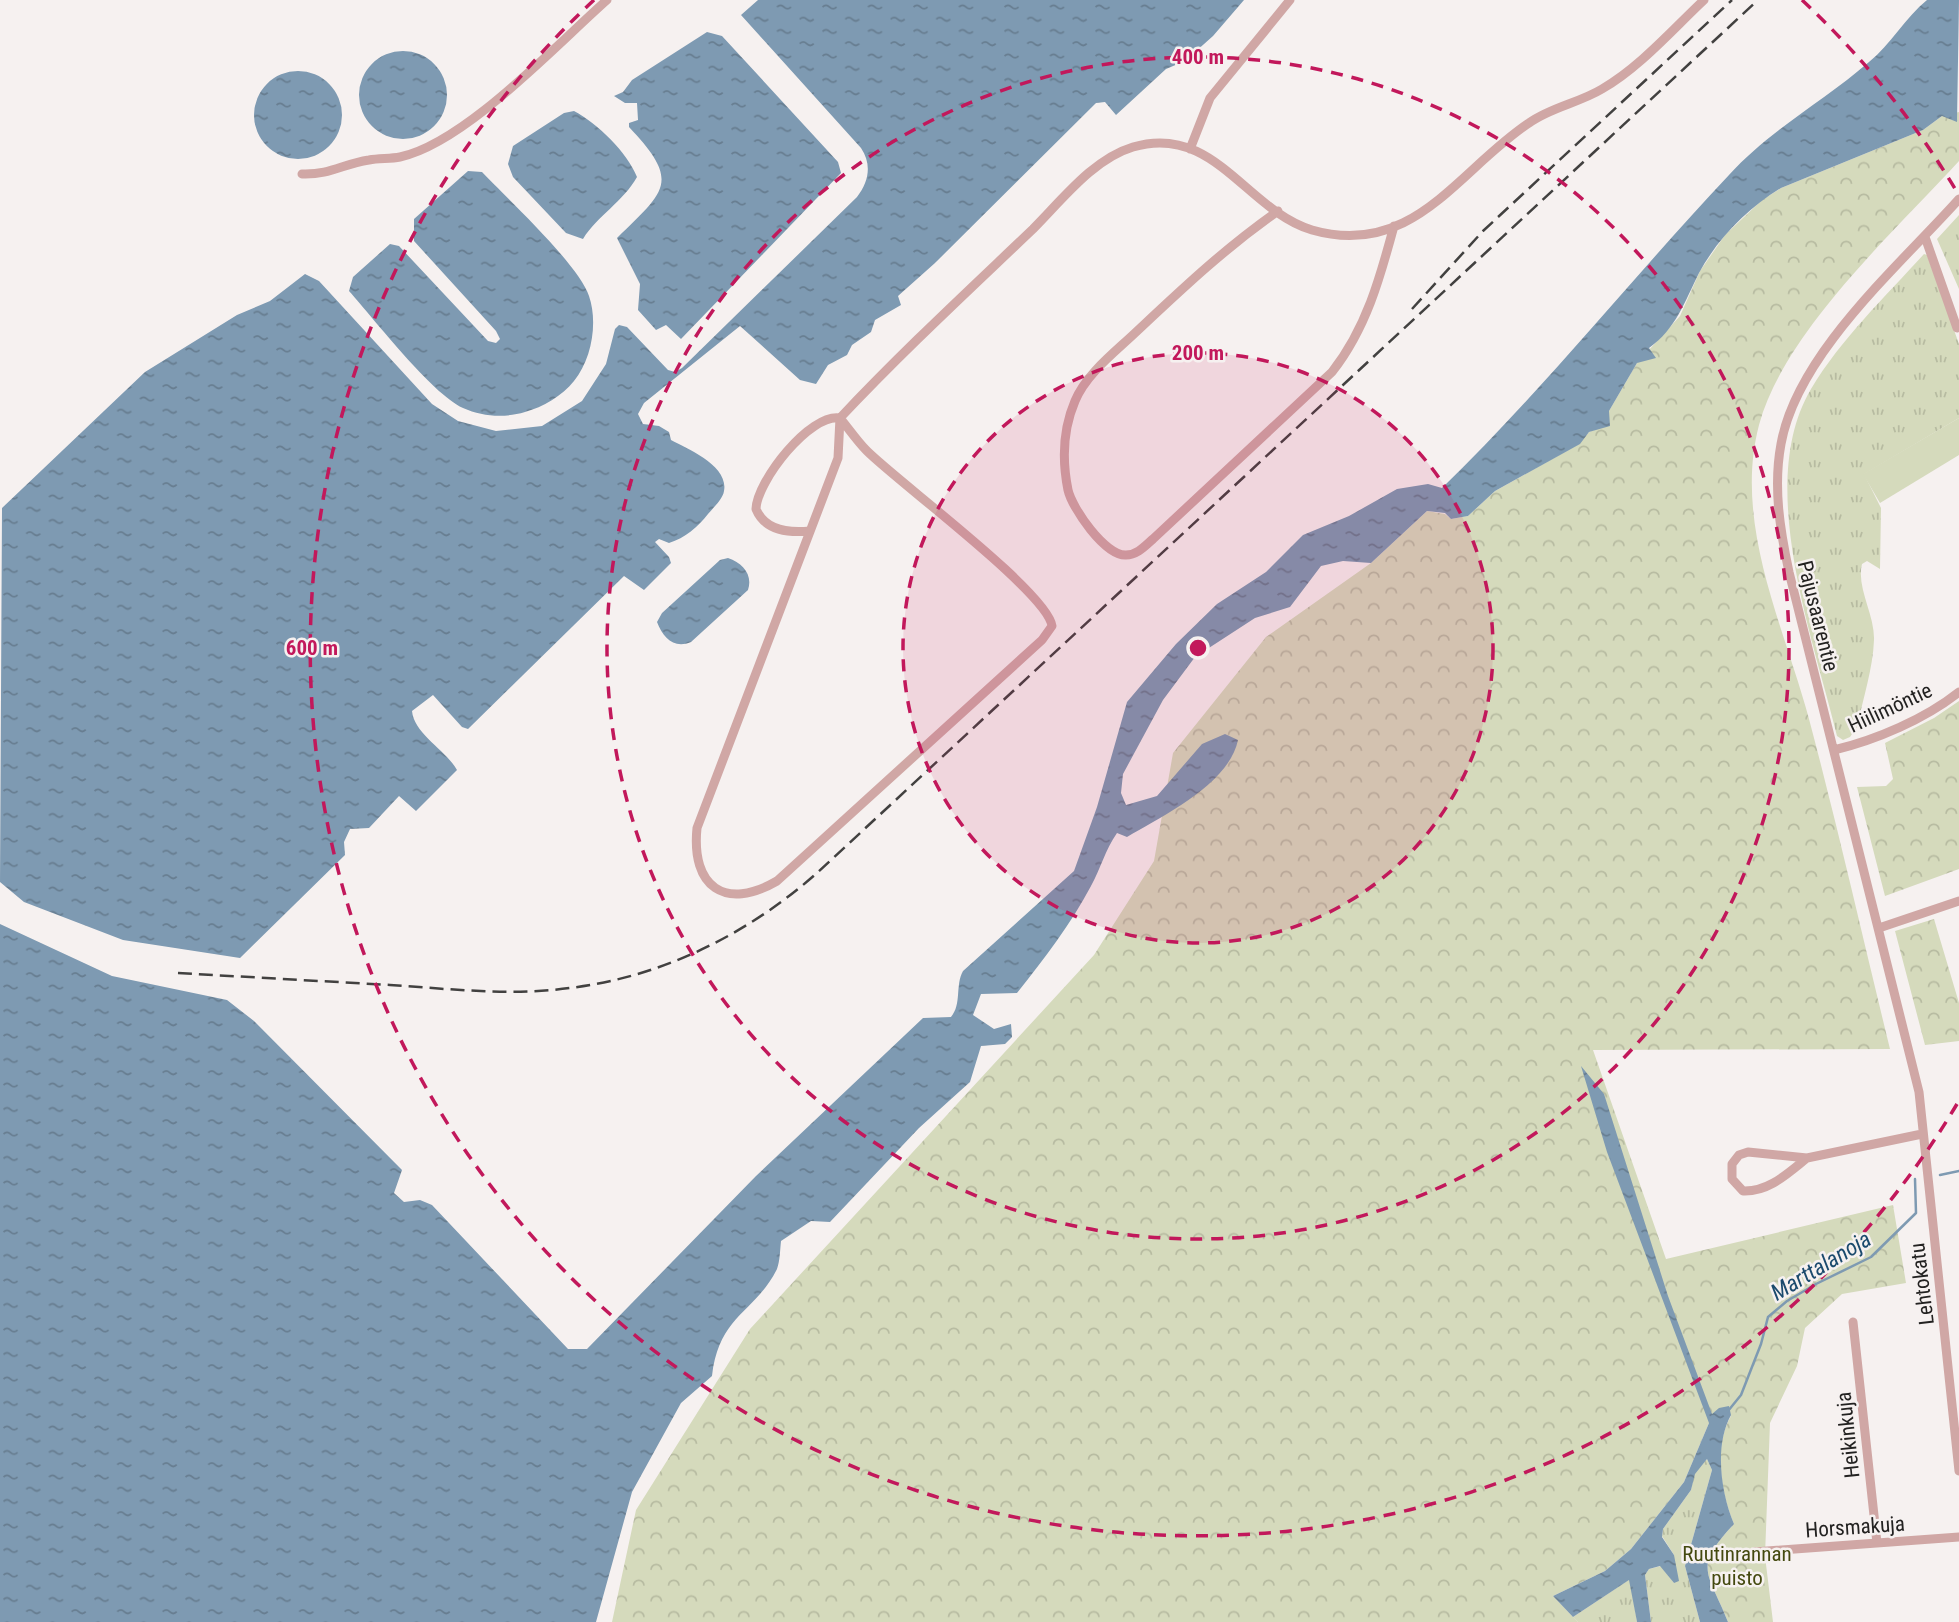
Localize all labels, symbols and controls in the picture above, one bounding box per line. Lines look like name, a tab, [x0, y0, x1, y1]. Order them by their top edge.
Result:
text: 400 m	[1172, 45, 1224, 69]
text: 200 m	[1172, 341, 1224, 365]
street label: Pajusaarentie	[1793, 558, 1843, 674]
text: 600 m	[286, 636, 338, 660]
centre of rings	[1186, 636, 1210, 660]
street label: Hiilimöntie	[1844, 678, 1936, 738]
water label: Marttalanoja	[1766, 1226, 1876, 1306]
street label: Lehtokatu	[1905, 1242, 1939, 1326]
street label: Heikinkuja	[1832, 1391, 1864, 1479]
street label: Horsmakuja	[1804, 1512, 1906, 1542]
park label: Ruutinrannan puisto	[1682, 1542, 1792, 1590]

